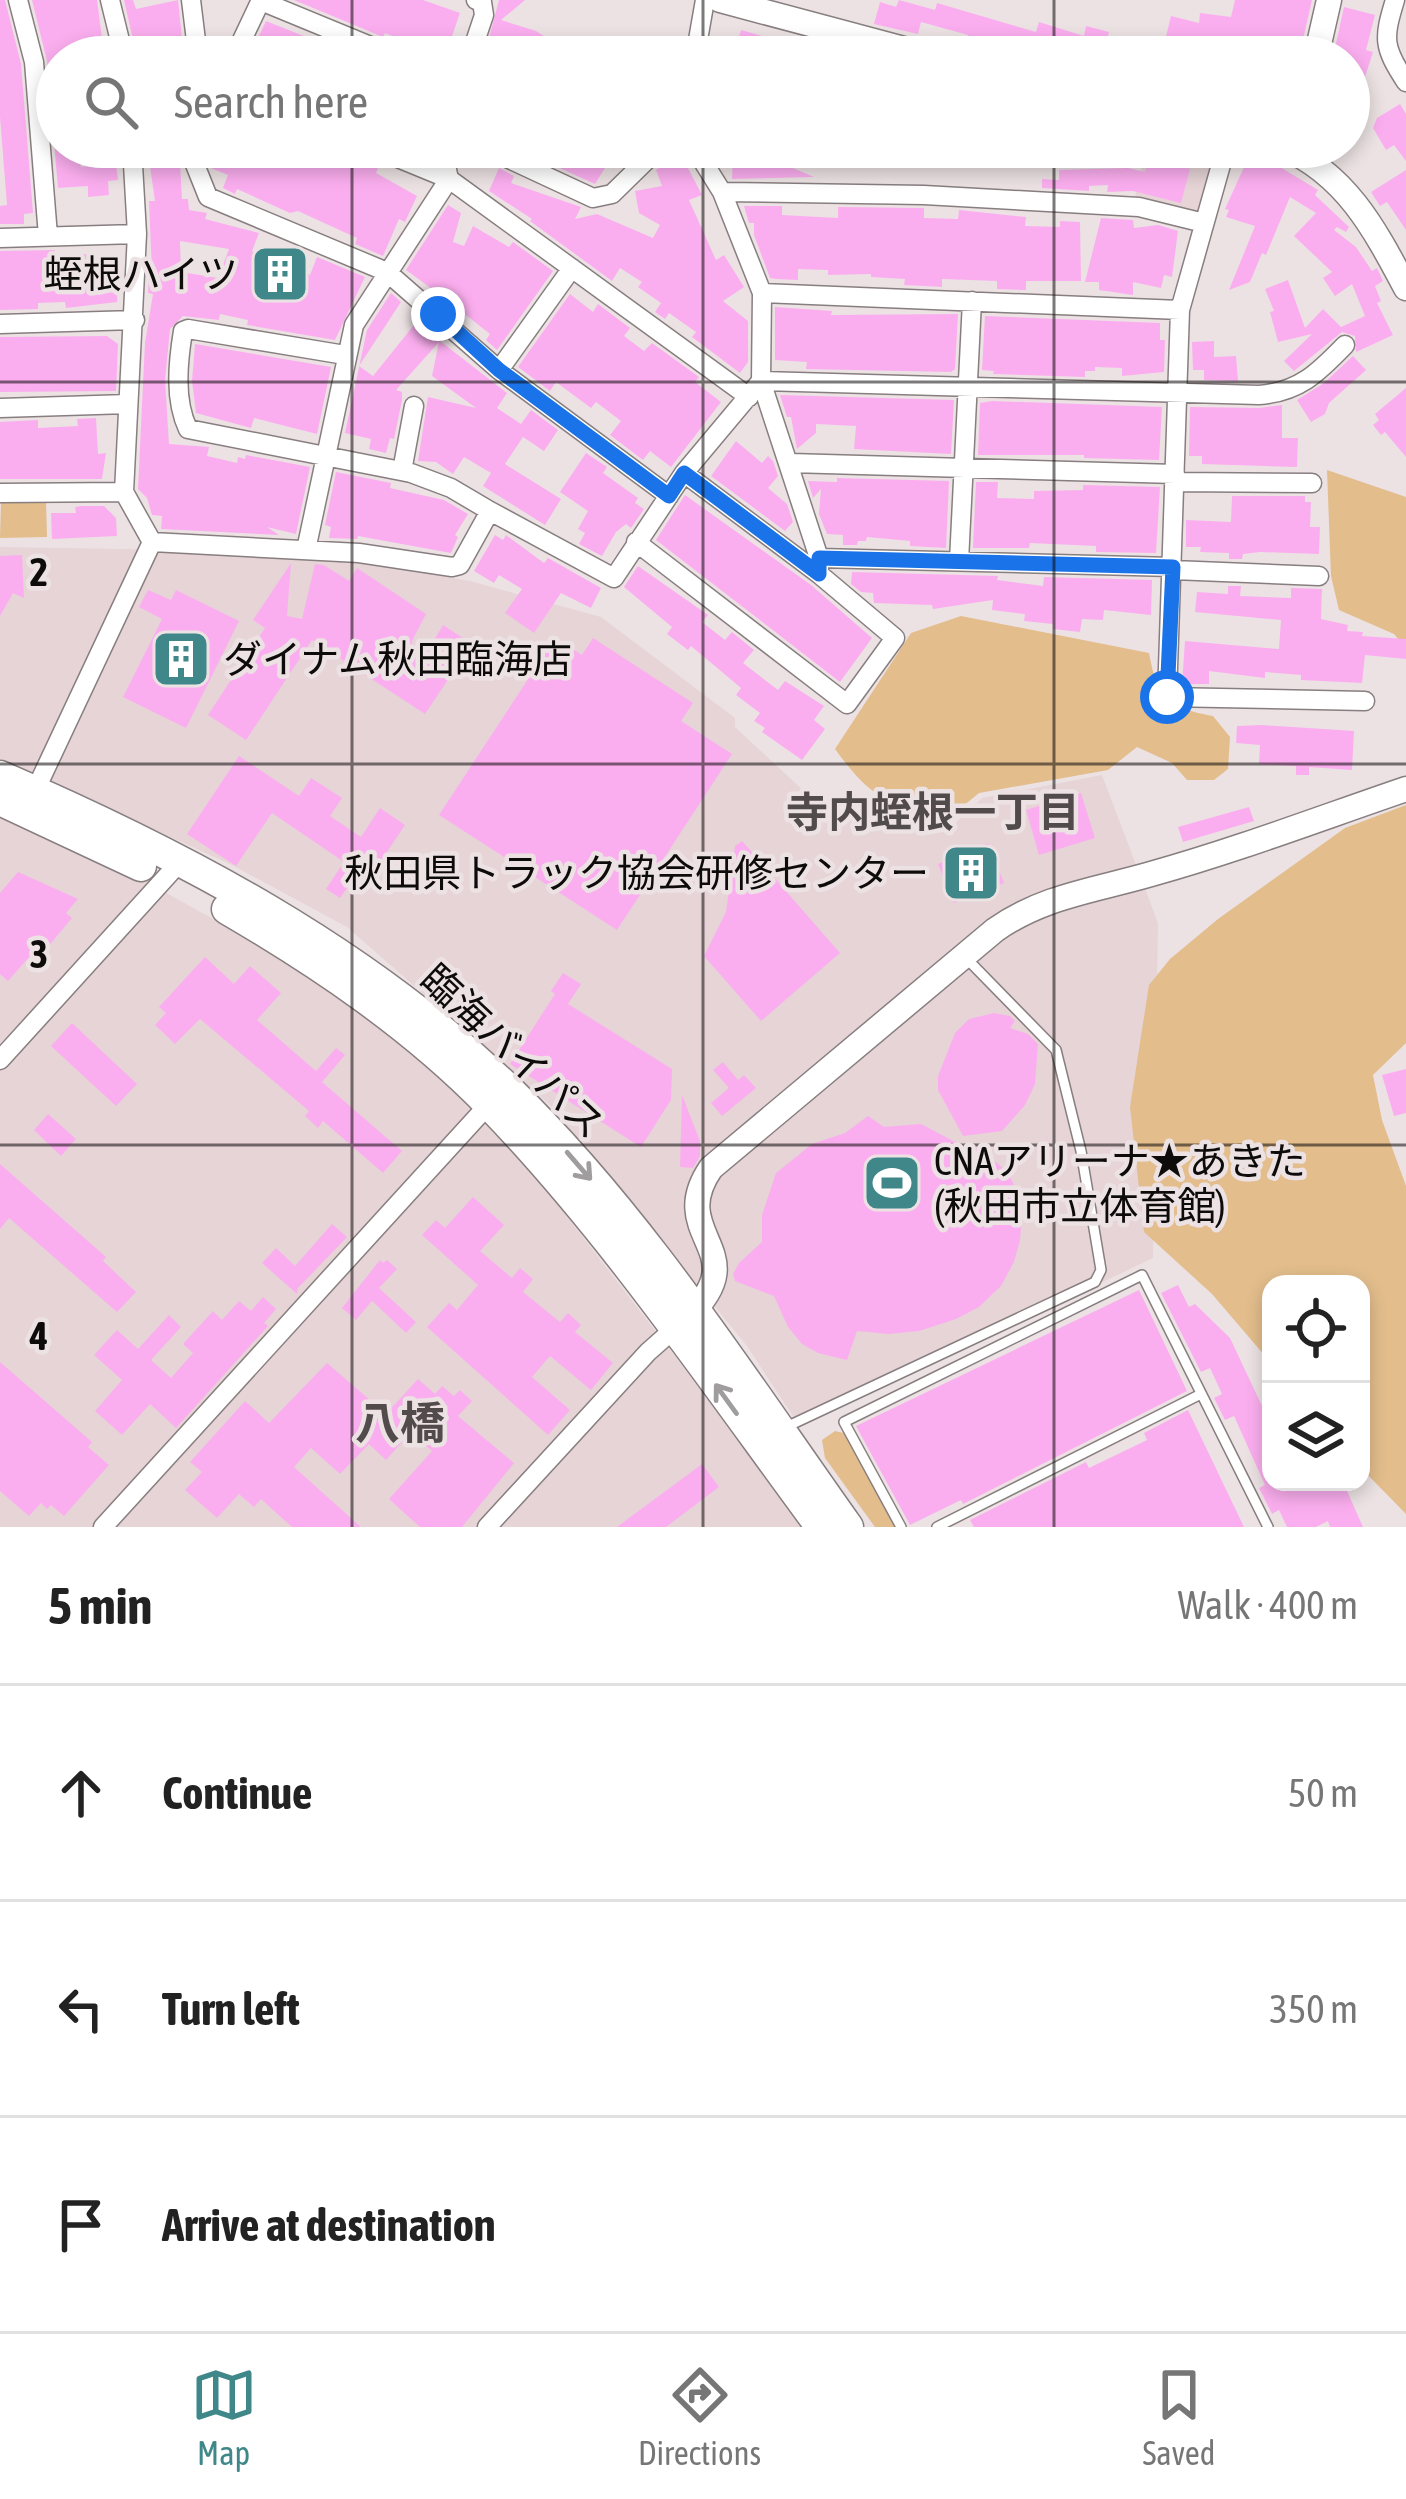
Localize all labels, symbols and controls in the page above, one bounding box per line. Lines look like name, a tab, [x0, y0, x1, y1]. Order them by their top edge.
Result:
search box	[36, 36, 1370, 168]
icon: search	[78, 69, 144, 135]
text: Search here	[174, 76, 368, 128]
building icon: 蛭根ハイツ	[249, 243, 311, 305]
place label: 蛭根ハイツ	[44, 252, 238, 296]
route end	[411, 287, 465, 341]
text: 2	[30, 550, 48, 594]
building icon: ダイナム秋田臨海店	[150, 628, 212, 690]
place label: ダイナム秋田臨海店	[223, 637, 572, 681]
route start	[1140, 670, 1194, 724]
district label: 寺内蛭根一丁目	[786, 788, 1080, 836]
building icon: 秋田県トラック協会研修センター	[940, 842, 1002, 904]
place label: 秋田県トラック協会研修センター	[344, 851, 929, 895]
text: 3	[30, 932, 48, 976]
street label: 臨海バイパス	[413, 955, 613, 1147]
place label: CNAアリーナ★あきた (秋田市立体育館)	[934, 1139, 1306, 1228]
one-way arrow	[565, 1150, 593, 1181]
sports icon: CNAアリーナ★あきた (秋田市立体育館)	[861, 1152, 923, 1214]
map controls	[1262, 1275, 1370, 1491]
button: locate	[1262, 1275, 1370, 1383]
text: 4	[29, 1314, 48, 1358]
one-way arrow	[714, 1383, 740, 1416]
button: layers	[1262, 1383, 1370, 1491]
district label: 八橋	[355, 1397, 445, 1449]
text: 5 min	[48, 1576, 152, 1635]
text: Walk · 400 m	[1178, 1583, 1358, 1627]
icon: ahead	[48, 1760, 114, 1826]
text: Continue	[162, 1767, 313, 1819]
text: 50 m	[1288, 1771, 1358, 1815]
icon: left	[48, 1976, 114, 2042]
text: Turn left	[162, 1983, 300, 2035]
text: 350 m	[1270, 1987, 1358, 2031]
icon: arrive	[48, 2192, 114, 2258]
text: Arrive at destination	[162, 2199, 496, 2251]
tab: Map	[191, 2362, 257, 2472]
tab: Directions	[638, 2362, 761, 2472]
tab: Saved	[1142, 2362, 1215, 2472]

